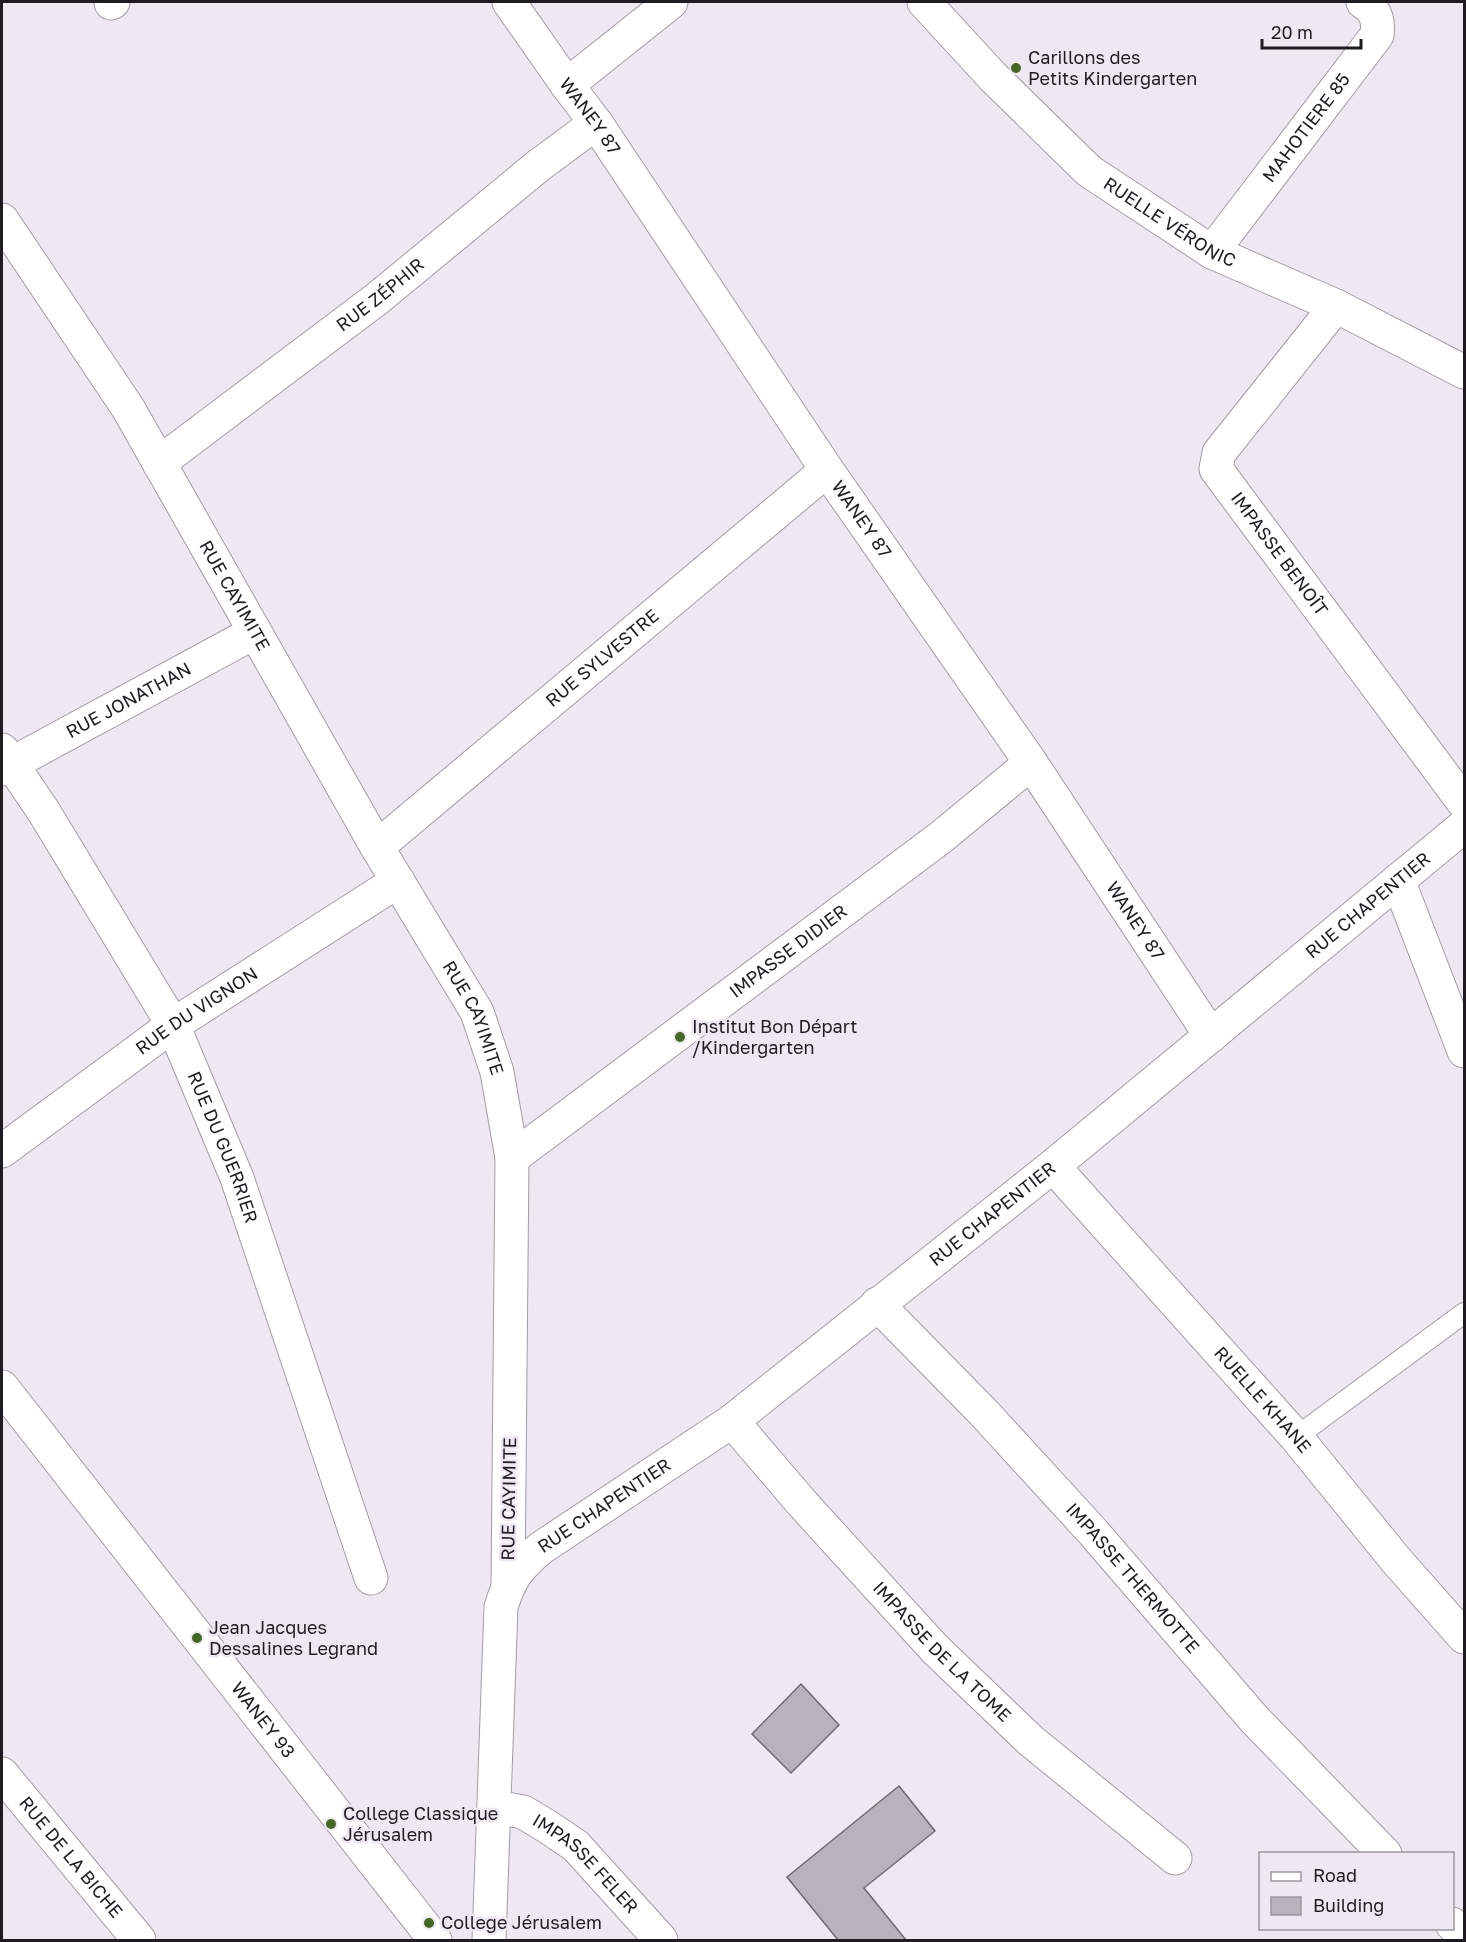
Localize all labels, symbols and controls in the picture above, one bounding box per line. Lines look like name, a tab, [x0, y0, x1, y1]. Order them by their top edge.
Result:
scale bar	[1262, 12, 1361, 50]
text: 20 m	[1271, 21, 1313, 43]
place label: Carillons des Petits Kindergarten	[1028, 46, 1197, 89]
marker: Carillons des Petits Kindergarten	[1009, 61, 1023, 75]
street label: MAHOTIERE 85	[1257, 68, 1354, 186]
street label: WANEY 87	[555, 73, 626, 158]
street label: RUELLE VÉRONIC	[1100, 172, 1239, 271]
street label: RUE ZÉPHIR	[332, 253, 428, 336]
street label: WANEY 87	[828, 476, 897, 562]
street label: IMPASSE BENOÎT	[1227, 487, 1333, 620]
street label: RUE CAYIMITE	[195, 536, 275, 654]
street label: RUE SYLVESTRE	[541, 604, 663, 711]
street label: RUE JONATHAN	[62, 657, 194, 742]
street label: RUE CHAPENTIER	[1301, 847, 1434, 963]
street label: WANEY 87	[1102, 877, 1170, 964]
street label: IMPASSE DIDIER	[724, 899, 851, 1002]
street label: RUE CAYIMITE	[439, 957, 509, 1077]
street label: RUE DU VIGNON	[131, 962, 261, 1059]
place label: Institut Bon Départ /Kindergarten	[692, 1015, 857, 1058]
marker: Institut Bon Départ /Kindergarten	[673, 1030, 687, 1044]
street label: RUE DU GUERRIER	[184, 1068, 263, 1226]
street label: RUE CHAPENTIER	[924, 1156, 1060, 1270]
street label: RUELLE KHANE	[1210, 1341, 1316, 1457]
street label: RUE CAYIMITE	[496, 1437, 520, 1561]
street label: RUE CHAPENTIER	[533, 1453, 675, 1557]
street label: IMPASSE THERMOTTE	[1062, 1498, 1205, 1658]
street label: IMPASSE DE LA TOME	[869, 1576, 1016, 1726]
place label: Jean Jacques Dessalines Legrand	[209, 1616, 378, 1659]
marker: Jean Jacques Dessalines Legrand	[190, 1631, 204, 1645]
street label: WANEY 93	[227, 1677, 300, 1762]
street label: RUE DE LA BICHE	[15, 1792, 128, 1922]
place label: College Classique Jérusalem	[343, 1802, 498, 1845]
street label: IMPASSE FELER	[529, 1808, 643, 1917]
marker: College Classique Jérusalem	[324, 1817, 338, 1831]
legend	[1259, 1852, 1454, 1930]
text: Road	[1313, 1864, 1357, 1886]
text: Building	[1313, 1894, 1384, 1916]
place label: College Jérusalem	[441, 1911, 602, 1933]
marker: College Jérusalem	[422, 1916, 436, 1930]

